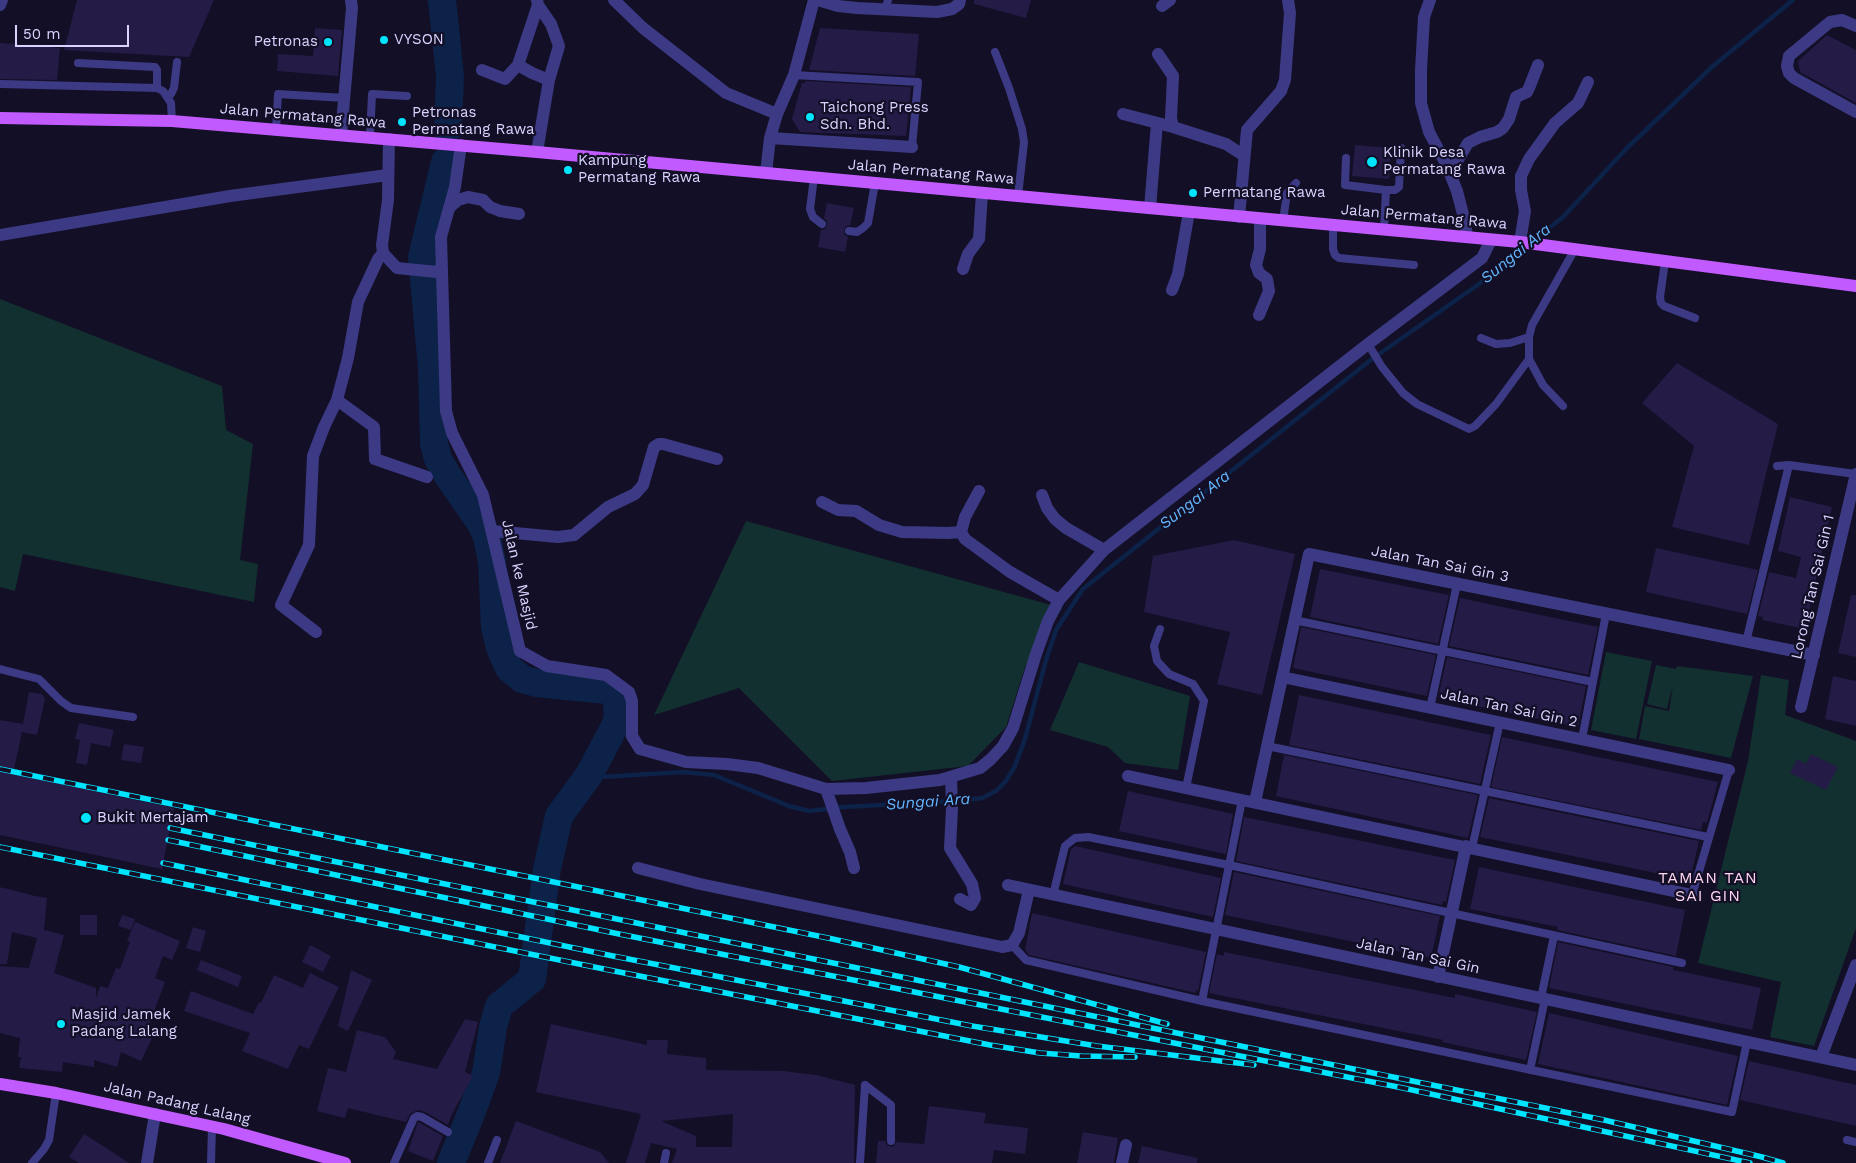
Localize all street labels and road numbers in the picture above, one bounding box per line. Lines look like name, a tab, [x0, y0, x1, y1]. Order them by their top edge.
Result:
street label: Jalan Permatang Rawa	[219, 100, 387, 132]
street label: Jalan Permatang Rawa	[847, 156, 1015, 188]
street label: Jalan Permatang Rawa	[1340, 201, 1508, 233]
street label: Lorong Tan Sai Gin 1	[1788, 513, 1838, 661]
street label: Jalan ke Masjid	[498, 518, 540, 632]
street label: Jalan Tan Sai Gin 3	[1370, 542, 1510, 586]
street label: Jalan Tan Sai Gin 2	[1439, 685, 1579, 731]
street label: Jalan Tan Sai Gin	[1355, 934, 1481, 978]
street label: Jalan Padang Lalang	[102, 1077, 252, 1129]

